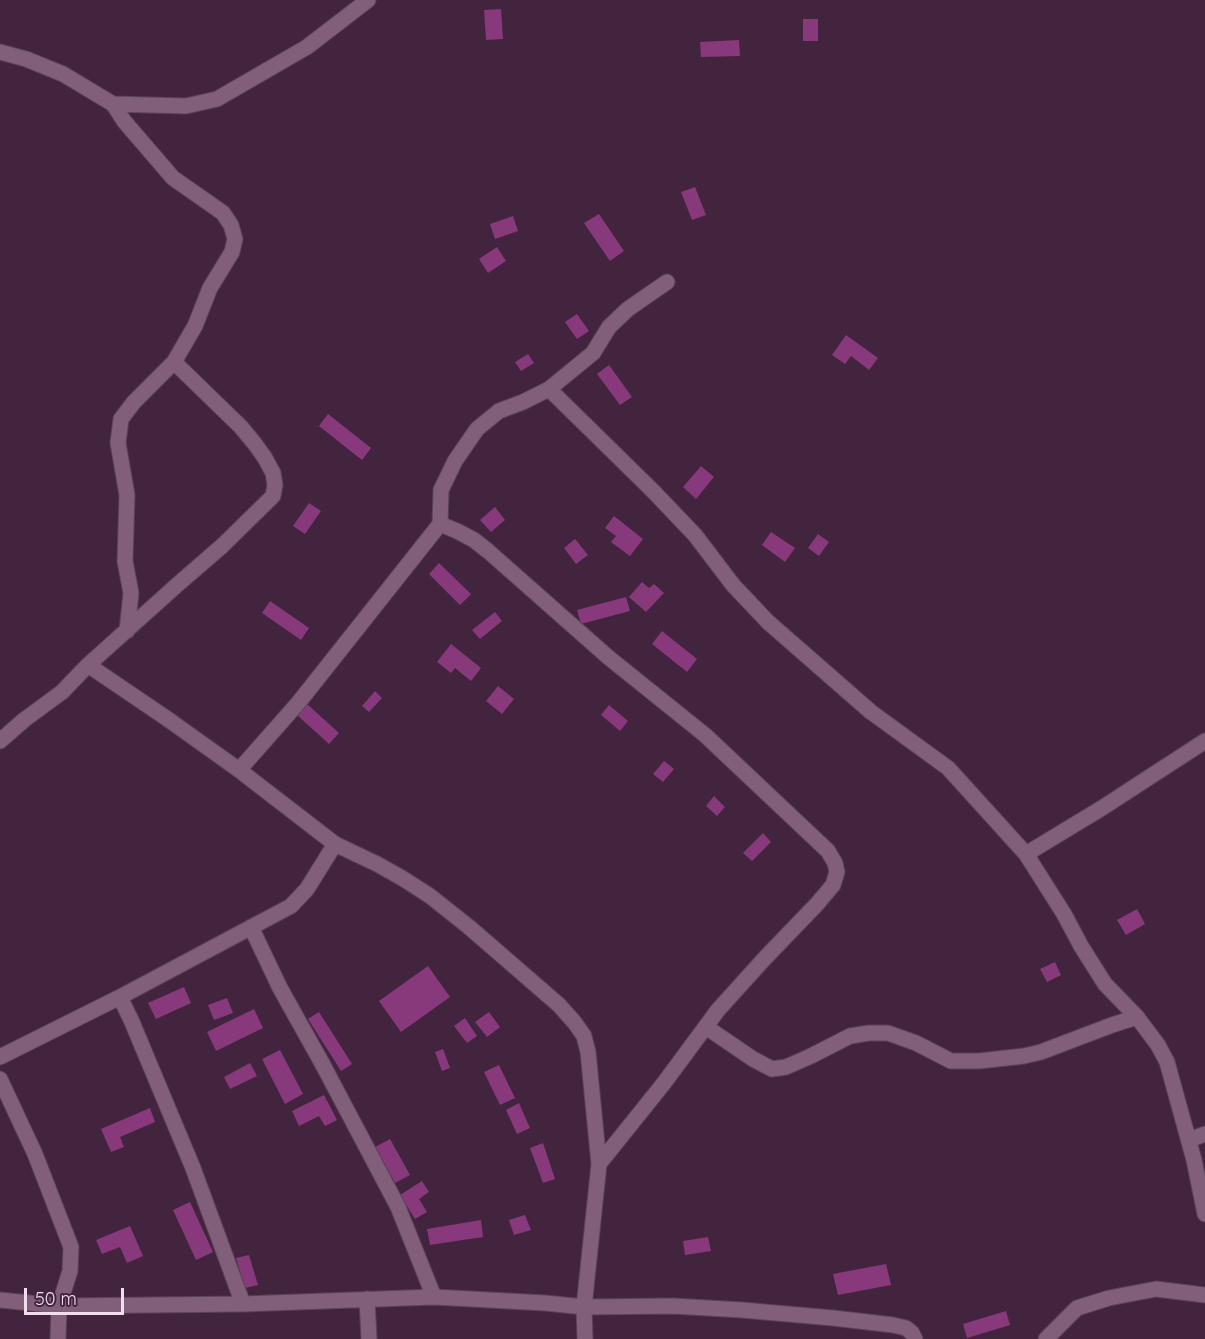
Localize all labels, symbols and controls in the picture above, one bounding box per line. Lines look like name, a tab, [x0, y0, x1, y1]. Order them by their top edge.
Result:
scale bar	[27, 1276, 128, 1314]
text: 50 m	[35, 1287, 77, 1310]

